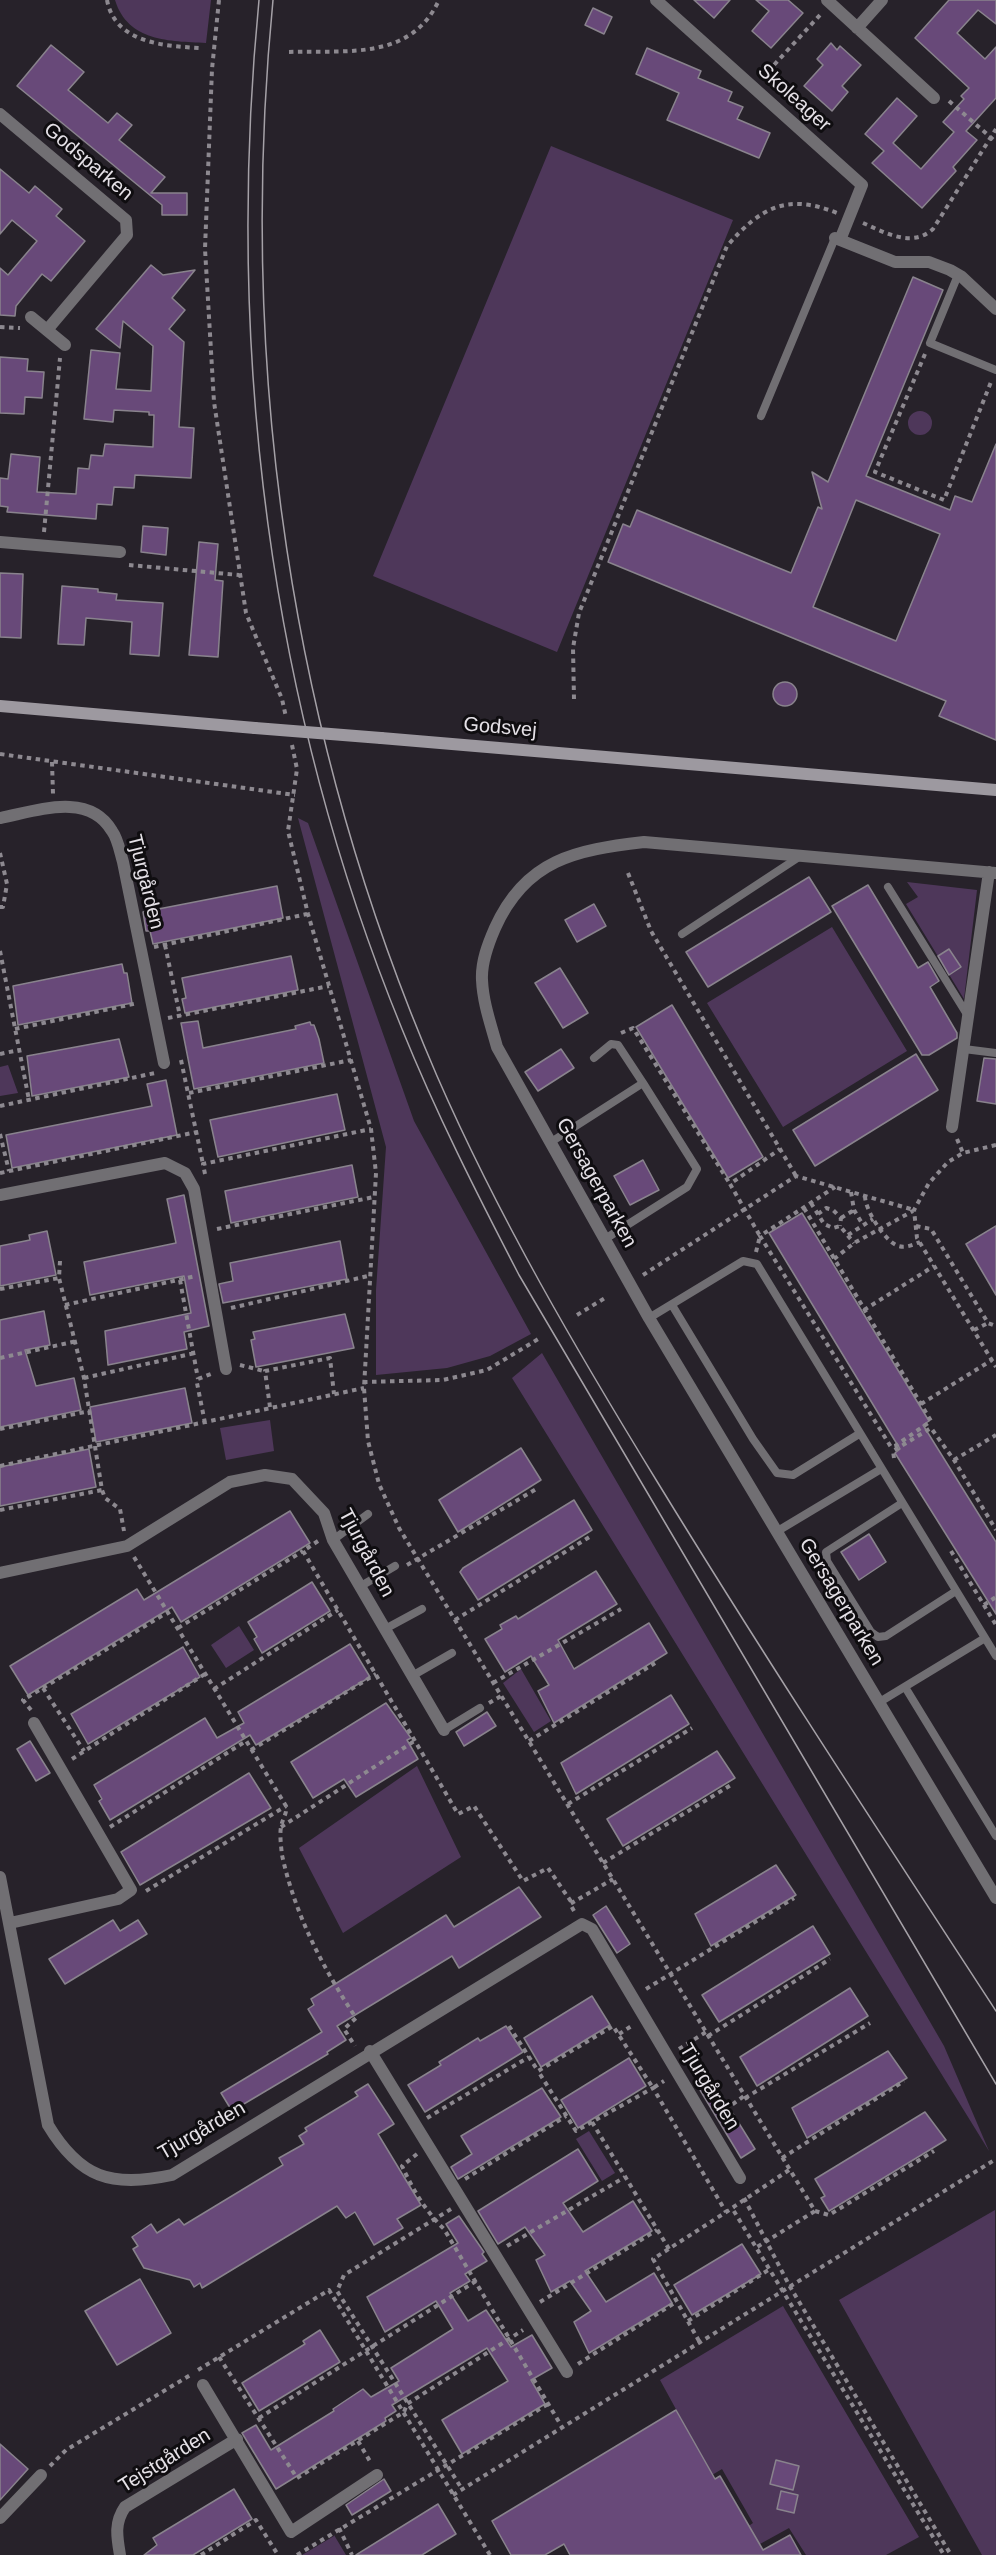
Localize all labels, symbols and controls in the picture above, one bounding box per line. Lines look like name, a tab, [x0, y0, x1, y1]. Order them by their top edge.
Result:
street label: Skoleager	[753, 59, 835, 137]
street label: Godsparken	[39, 118, 137, 206]
street label: Godsvej	[462, 713, 538, 743]
street label: Tjurgården	[122, 832, 168, 932]
street label: Gersagerparken	[550, 1114, 642, 1252]
street label: Tjurgården	[333, 1505, 399, 1601]
street label: Gersagerparken	[793, 1534, 889, 1670]
street label: Tjurgården	[674, 2039, 744, 2135]
street label: Tjurgården	[154, 2096, 250, 2166]
street label: Tejstgården	[115, 2423, 215, 2499]

